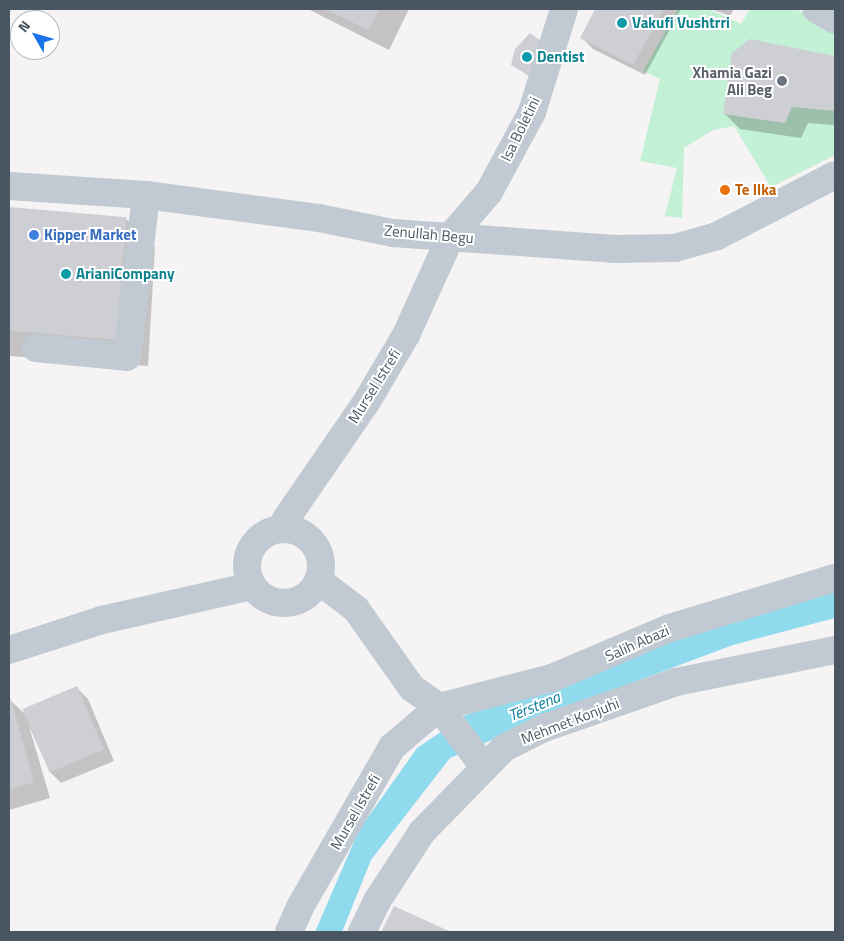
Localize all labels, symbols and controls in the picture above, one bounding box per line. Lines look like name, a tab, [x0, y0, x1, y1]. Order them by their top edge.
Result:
north arrow	[10, 10, 60, 60]
place label: Vakufi Vushtrri	[632, 14, 730, 32]
text: N	[12, 16, 35, 36]
marker: Vakufi Vushtrri	[616, 17, 628, 29]
place label: Dentist	[537, 48, 584, 66]
marker: Dentist	[521, 51, 533, 63]
place label: Xhamia Gazi Ali Beg	[693, 63, 772, 98]
marker: Xhamia Gazi Ali Beg	[776, 75, 788, 87]
street label: Isa Boletini	[497, 94, 543, 164]
place label: Te Ilka	[735, 181, 777, 199]
marker: Te Ilka	[719, 184, 731, 196]
street label: Zenullah Begu	[383, 221, 475, 247]
place label: Kipper Market	[44, 226, 136, 244]
marker: Kipper Market	[28, 229, 40, 241]
place label: ArianiCompany	[76, 265, 174, 283]
marker: ArianiCompany	[60, 268, 72, 280]
street label: Mursel Istrefi	[344, 346, 404, 426]
street label: Salih Abazi	[602, 621, 672, 665]
water label: Tërstena	[505, 687, 563, 725]
street label: Mehmet Konjuhi	[518, 694, 622, 748]
street label: Mursel Istrefi	[326, 771, 384, 853]

